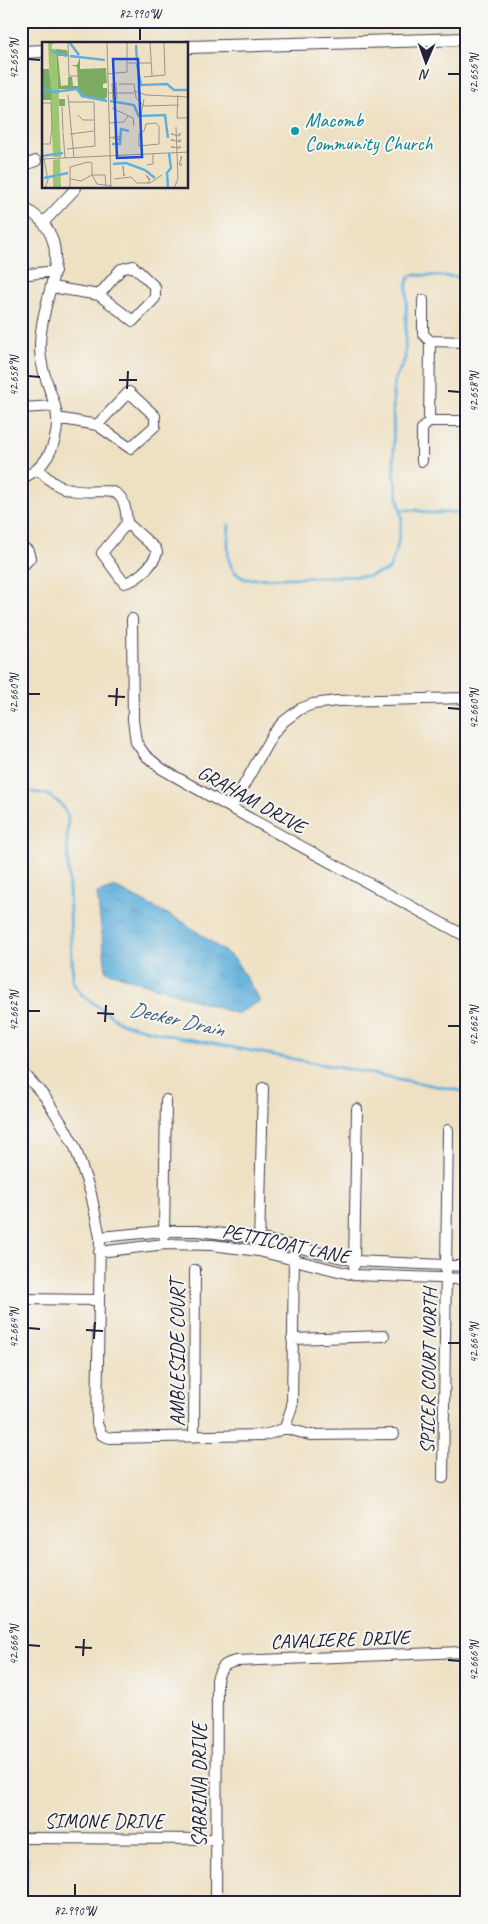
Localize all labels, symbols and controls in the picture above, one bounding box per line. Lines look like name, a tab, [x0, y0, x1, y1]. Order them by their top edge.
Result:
text: 82.990°W	[119, 6, 163, 22]
text: 42.656°N	[6, 37, 22, 79]
north arrow	[400, 38, 450, 88]
inset map	[42, 42, 189, 189]
text: 42.656°N	[466, 52, 482, 94]
text: N	[419, 66, 430, 83]
place label: Macomb Community Church	[305, 108, 433, 156]
marker: Macomb Community Church	[289, 125, 301, 137]
text: 42.658°N	[6, 354, 22, 396]
text: 42.658°N	[466, 370, 482, 412]
text: 42.660°N	[6, 672, 22, 714]
text: 42.660°N	[466, 687, 482, 729]
street label: GRAHAM DRIVE	[193, 760, 312, 841]
text: 42.662°N	[6, 989, 22, 1031]
water label: Decker Drain	[127, 996, 228, 1043]
text: 42.662°N	[466, 1004, 482, 1046]
street label: PETTICOAT LANE	[220, 1218, 355, 1270]
street label: AMBLESIDE COURT	[165, 1275, 190, 1426]
street label: SPICER COURT NORTH	[415, 1285, 442, 1454]
text: 42.664°N	[6, 1306, 22, 1348]
text: 42.664°N	[466, 1321, 482, 1363]
text: 42.666°N	[6, 1623, 22, 1665]
street label: CAVALIERE DRIVE	[270, 1624, 412, 1654]
text: 42.666°N	[466, 1639, 482, 1681]
street label: SABRINA DRIVE	[187, 1720, 212, 1847]
street label: SIMONE DRIVE	[45, 1809, 166, 1834]
text: 82.990°W	[54, 1903, 98, 1919]

